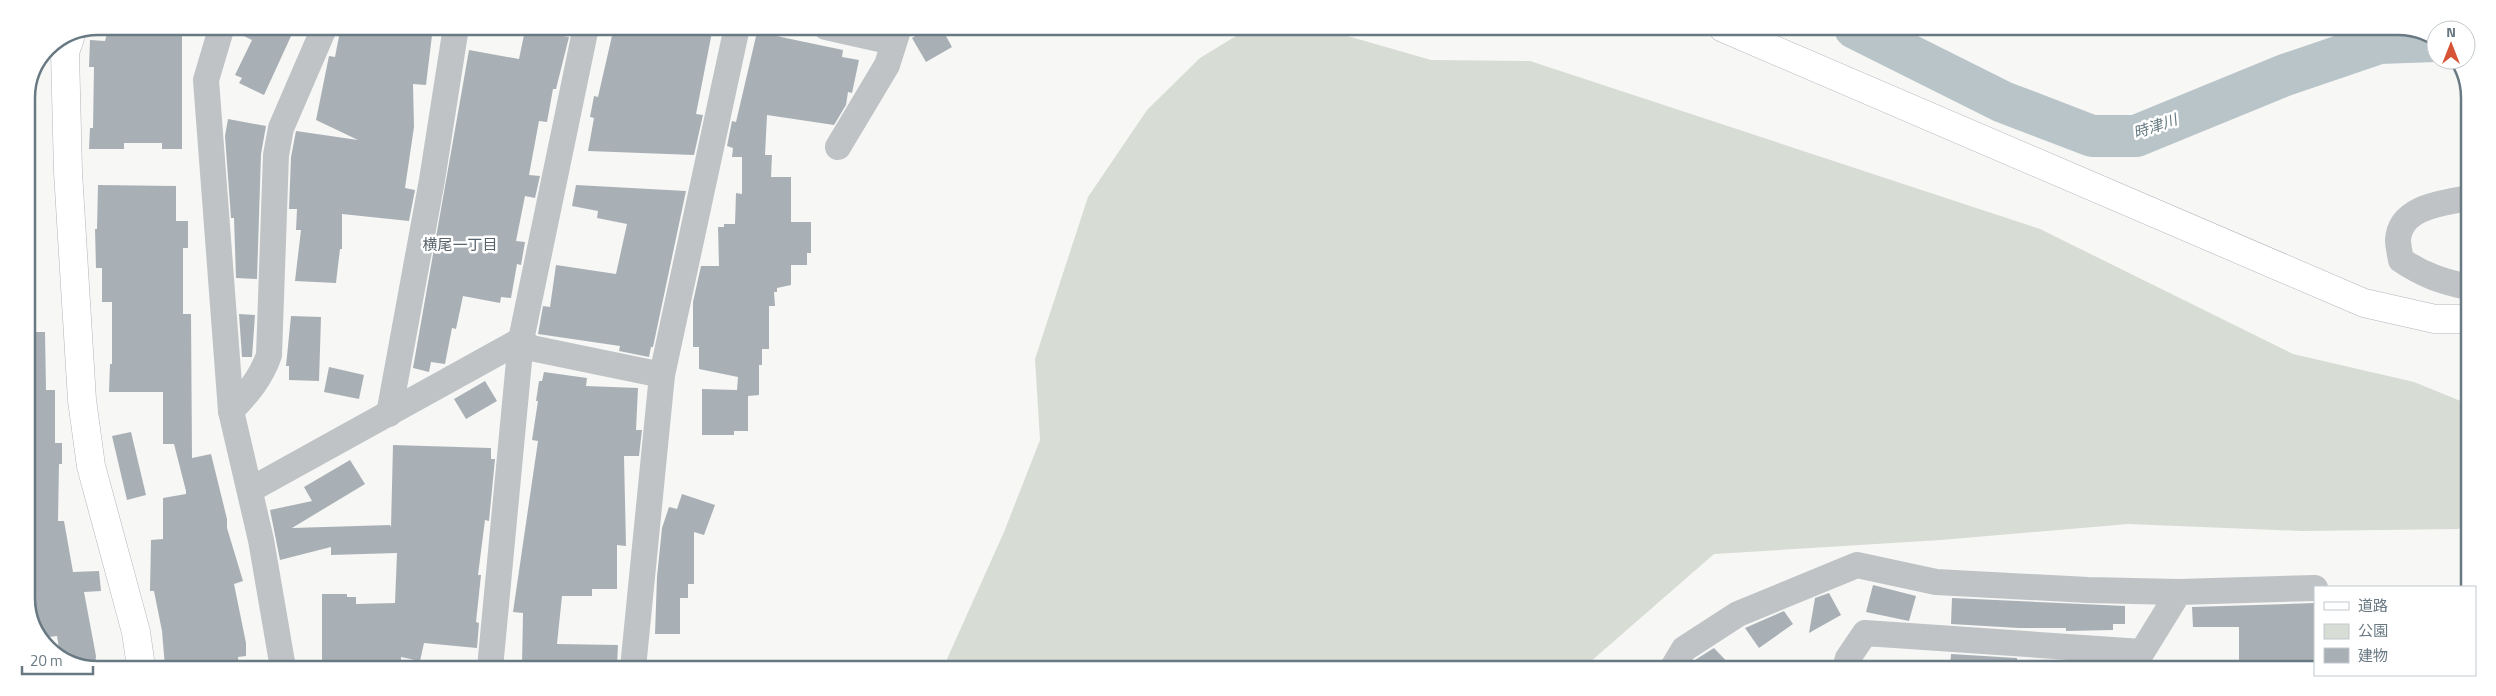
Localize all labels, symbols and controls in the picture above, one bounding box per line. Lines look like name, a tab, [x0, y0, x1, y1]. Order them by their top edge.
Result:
north arrow	[2426, 20, 2476, 70]
text: N	[2446, 21, 2456, 42]
water label: 時津川	[2130, 107, 2182, 144]
district label: 横尾一丁目	[422, 233, 498, 256]
legend	[2314, 586, 2476, 676]
text: 道路	[2358, 594, 2388, 617]
text: 公園	[2358, 619, 2388, 642]
scale bar	[22, 644, 94, 676]
text: 建物	[2358, 644, 2388, 667]
text: 20 m	[30, 649, 63, 672]

